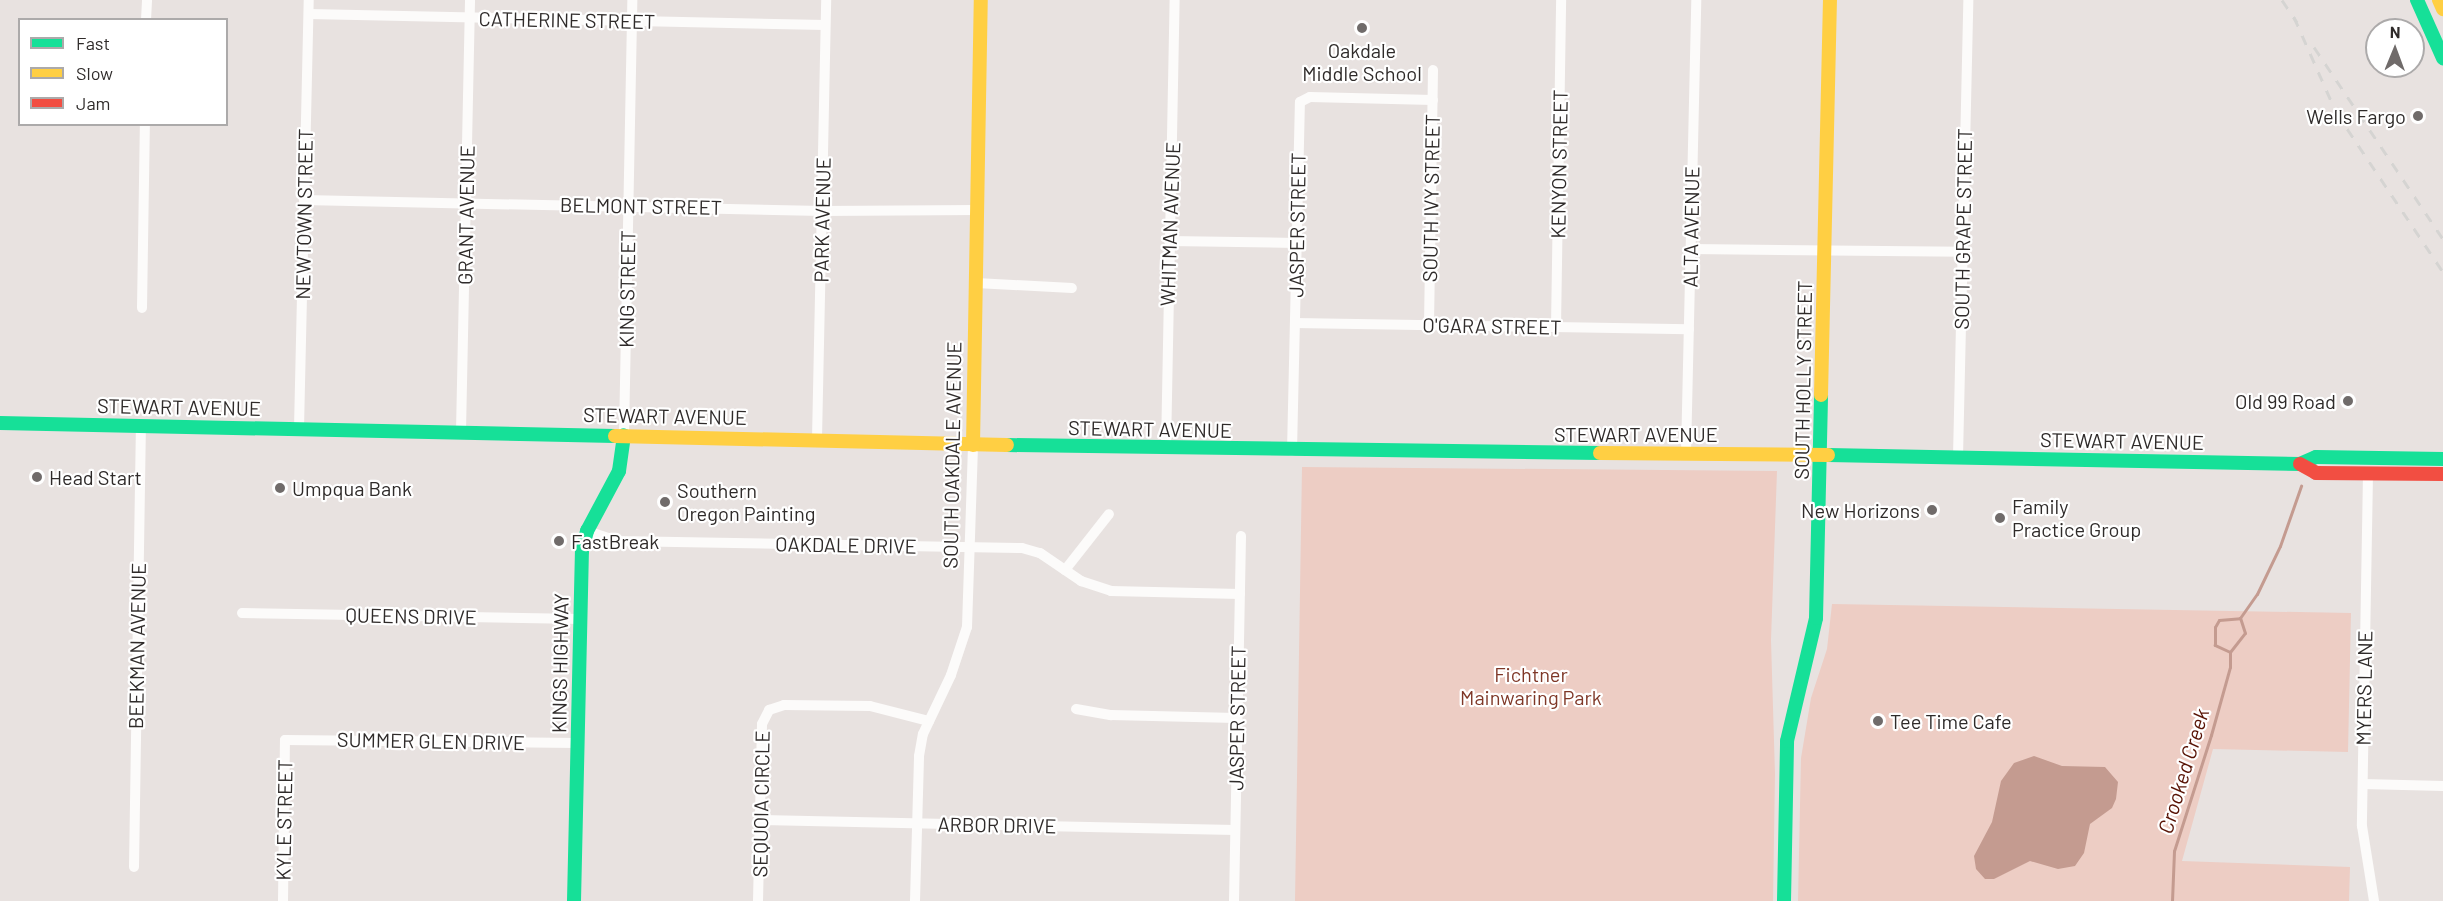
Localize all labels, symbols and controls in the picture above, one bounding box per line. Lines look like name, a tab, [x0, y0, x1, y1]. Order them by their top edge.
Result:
street label: CATHERINE STREET	[478, 6, 656, 34]
legend	[18, 18, 228, 126]
north arrow	[2365, 18, 2425, 78]
marker: Oakdale Middle School	[1355, 21, 1369, 35]
text: N	[2390, 22, 2401, 41]
text: Fast	[76, 32, 110, 54]
place label: Oakdale Middle School	[1302, 38, 1422, 85]
text: Slow	[76, 62, 113, 84]
street label: KENYON STREET	[1546, 89, 1572, 239]
text: Jam	[76, 92, 110, 114]
place label: Wells Fargo	[2306, 104, 2406, 128]
marker: Wells Fargo	[2411, 109, 2425, 123]
street label: SOUTH IVY STREET	[1418, 114, 1444, 282]
street label: NEWTOWN STREET	[291, 128, 317, 300]
street label: SOUTH GRAPE STREET	[1949, 128, 1977, 330]
street label: WHITMAN AVENUE	[1155, 141, 1185, 307]
street label: GRANT AVENUE	[453, 145, 479, 285]
street label: JASPER STREET	[1284, 152, 1310, 298]
street label: PARK AVENUE	[809, 157, 835, 283]
street label: ALTA AVENUE	[1678, 166, 1704, 288]
street label: BELMONT STREET	[560, 193, 722, 219]
street label: KING STREET	[614, 230, 640, 348]
street label: SOUTH HOLLY STREET	[1789, 280, 1817, 480]
street label: O'GARA STREET	[1422, 313, 1562, 339]
street label: SOUTH OAKDALE AVENUE	[938, 341, 966, 569]
place label: Old 99 Road	[2235, 389, 2336, 413]
street label: STEWART AVENUE	[97, 394, 261, 420]
marker: Old 99 Road	[2341, 394, 2355, 408]
street label: STEWART AVENUE	[583, 403, 747, 429]
street label: STEWART AVENUE	[1068, 416, 1232, 442]
street label: STEWART AVENUE	[1554, 422, 1718, 446]
street label: STEWART AVENUE	[2040, 428, 2204, 454]
place label: Head Start	[49, 465, 142, 489]
marker: Head Start	[30, 470, 44, 484]
place label: Umpqua Bank	[292, 476, 412, 500]
place label: Southern Oregon Painting	[677, 478, 815, 525]
marker: Umpqua Bank	[273, 481, 287, 495]
place label: Family Practice Group	[2012, 494, 2141, 541]
marker: Southern Oregon Painting	[658, 495, 672, 509]
place label: New Horizons	[1801, 498, 1920, 522]
marker: New Horizons	[1925, 503, 1939, 517]
marker: Family Practice Group	[1993, 511, 2007, 525]
place label: FastBreak	[571, 529, 659, 553]
street label: OAKDALE DRIVE	[775, 532, 917, 558]
marker: FastBreak	[552, 534, 566, 548]
street label: BEEKMAN AVENUE	[124, 563, 150, 729]
street label: KINGS HIGHWAY	[547, 593, 573, 733]
street label: QUEENS DRIVE	[345, 603, 477, 629]
street label: MYERS LANE	[2351, 630, 2377, 746]
street label: JASPER STREET	[1224, 645, 1250, 791]
park label: Fichtner Mainwaring Park	[1460, 662, 1602, 709]
water label: Crooked Creek	[2152, 705, 2214, 837]
place label: Tee Time Cafe	[1890, 709, 2012, 733]
marker: Tee Time Cafe	[1871, 714, 1885, 728]
street label: SUMMER GLEN DRIVE	[337, 727, 525, 755]
street label: SEQUOIA CIRCLE	[748, 730, 774, 878]
street label: KYLE STREET	[271, 759, 297, 881]
street label: ARBOR DRIVE	[937, 812, 1057, 838]

